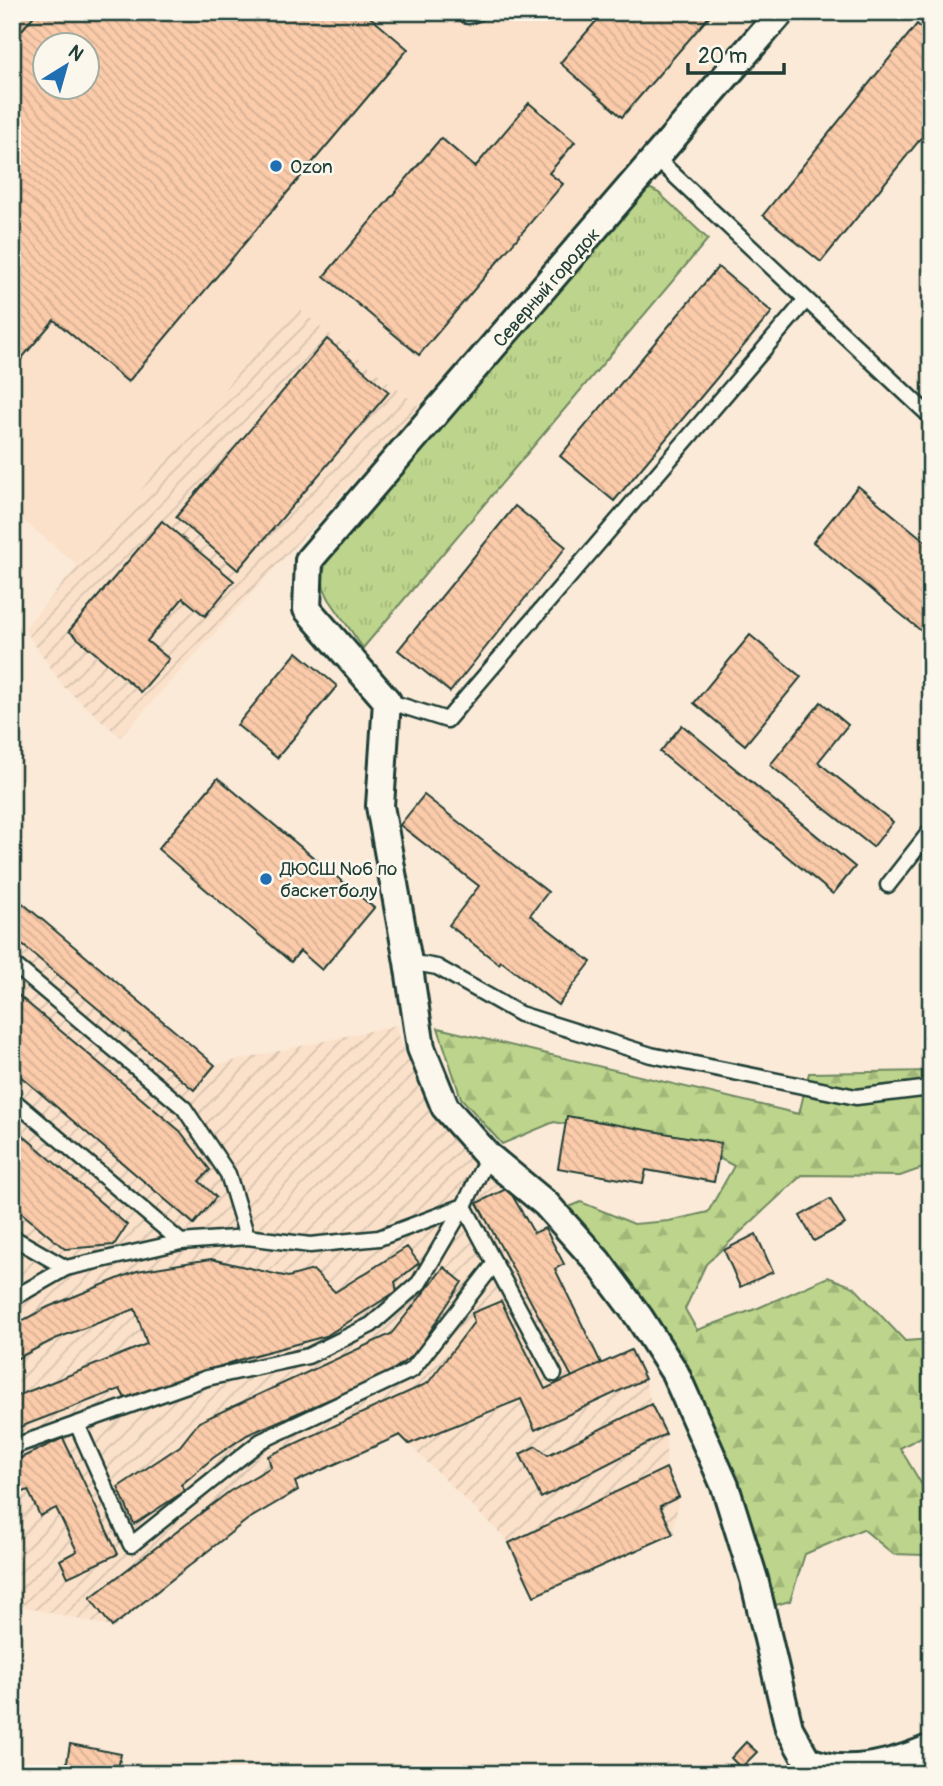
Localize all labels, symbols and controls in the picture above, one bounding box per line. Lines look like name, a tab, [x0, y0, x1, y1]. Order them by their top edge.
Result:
north arrow	[32, 32, 102, 102]
scale bar	[688, 32, 784, 76]
text: N	[63, 40, 88, 67]
text: 20 m	[698, 43, 747, 70]
place label: Ozon	[290, 155, 333, 179]
marker: Ozon	[268, 158, 284, 174]
street label: Северный городок	[488, 223, 605, 353]
place label: ДЮСШ №6 по баскетболу	[279, 857, 397, 903]
marker: ДЮСШ №6 по баскетболу	[258, 871, 274, 887]

